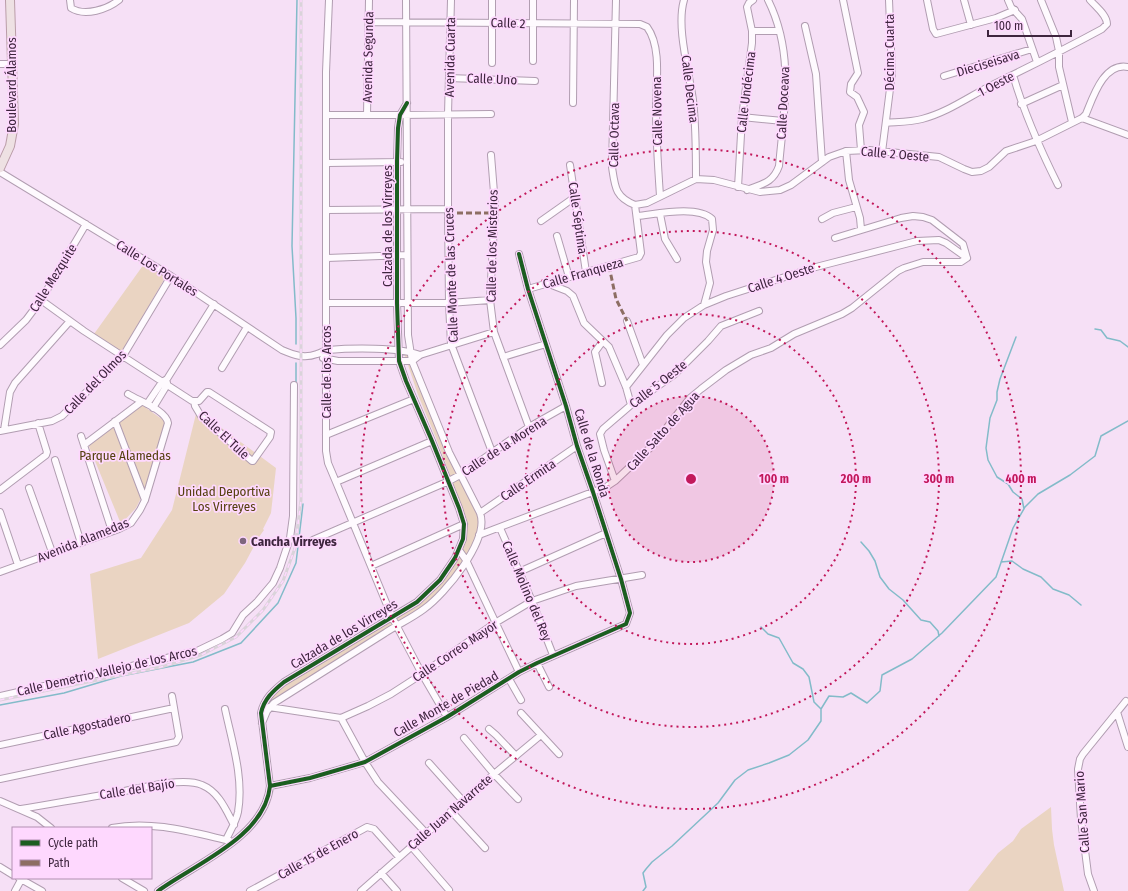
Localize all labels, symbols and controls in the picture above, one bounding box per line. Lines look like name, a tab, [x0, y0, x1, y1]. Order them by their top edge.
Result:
street label: Avenida Segunda	[360, 11, 376, 103]
scale bar	[988, 12, 1071, 38]
street label: Décima Cuarta	[882, 14, 897, 90]
street label: Calle 2	[490, 15, 526, 31]
street label: Avenida Cuarta	[442, 17, 458, 97]
text: 100 m	[994, 19, 1023, 33]
street label: Boulevard Álamos	[4, 37, 19, 133]
street label: Dieciseisava	[955, 46, 1021, 80]
street label: Calle Undécima	[734, 50, 758, 134]
street label: Calle Decima	[678, 54, 702, 124]
street label: Calle Doceava	[774, 66, 792, 140]
street label: 1 Oeste	[975, 68, 1017, 100]
street label: Calle Uno	[467, 71, 518, 87]
street label: Calle Novena	[649, 76, 665, 146]
street label: Calle Octava	[606, 102, 622, 168]
street label: Calle 2 Oeste	[860, 144, 930, 164]
street label: Calzada de los Virreyes	[380, 165, 395, 287]
street label: Calle Séptima	[566, 181, 590, 255]
street label: Calle de los Misterios	[484, 189, 500, 303]
street label: Calle Monte de las Cruces	[441, 207, 461, 343]
street label: Calle Los Portales	[113, 237, 201, 299]
street label: Calle Mezquite	[26, 241, 80, 315]
street label: Calle Franqueza	[541, 254, 625, 292]
street label: Calle 4 Oeste	[746, 260, 816, 296]
street label: Calle de los Arcos	[319, 325, 334, 418]
street label: Calle del Olmos	[61, 347, 129, 417]
street label: Calle 5 Oeste	[626, 357, 690, 411]
street label: Calle Salto de Agua	[623, 388, 703, 474]
street label: Calle de la Ronda	[571, 407, 613, 499]
street label: Calle El Tule	[196, 408, 252, 462]
street label: Calle de la Morena	[459, 413, 549, 479]
park label: Parque Alamedas	[79, 448, 171, 463]
street label: Calle Ermita	[498, 456, 558, 504]
centre of rings	[684, 472, 698, 486]
text: 100 m	[759, 472, 789, 486]
text: 200 m	[840, 472, 871, 486]
text: 300 m	[923, 472, 954, 486]
text: 400 m	[1006, 472, 1036, 486]
park label: Unidad Deportiva Los Virreyes	[178, 484, 270, 514]
street label: Avenida Alamedas	[35, 515, 131, 565]
place label: Cancha Virreyes	[251, 534, 337, 549]
marker: Cancha Virreyes	[238, 536, 248, 546]
street label: Calle Molino del Rey	[499, 539, 555, 644]
street label: Calzada de los Virreyes	[288, 596, 401, 672]
street label: Calle Correo Mayor	[409, 617, 501, 685]
street label: Calle Demetrio Vallejo de los Arcos	[16, 643, 199, 699]
street label: Calle Monte de Piedad	[391, 668, 501, 740]
street label: Calle Agostadero	[42, 709, 132, 743]
street label: Calle San Mario	[1072, 770, 1092, 853]
street label: Calle Juan Navarrete	[405, 771, 495, 853]
street label: Calle del Bajío	[98, 776, 176, 802]
street label: Calle 15 de Enero	[275, 826, 361, 882]
legend	[12, 827, 152, 879]
text: Cycle path	[48, 836, 98, 850]
text: Path	[48, 856, 70, 870]

